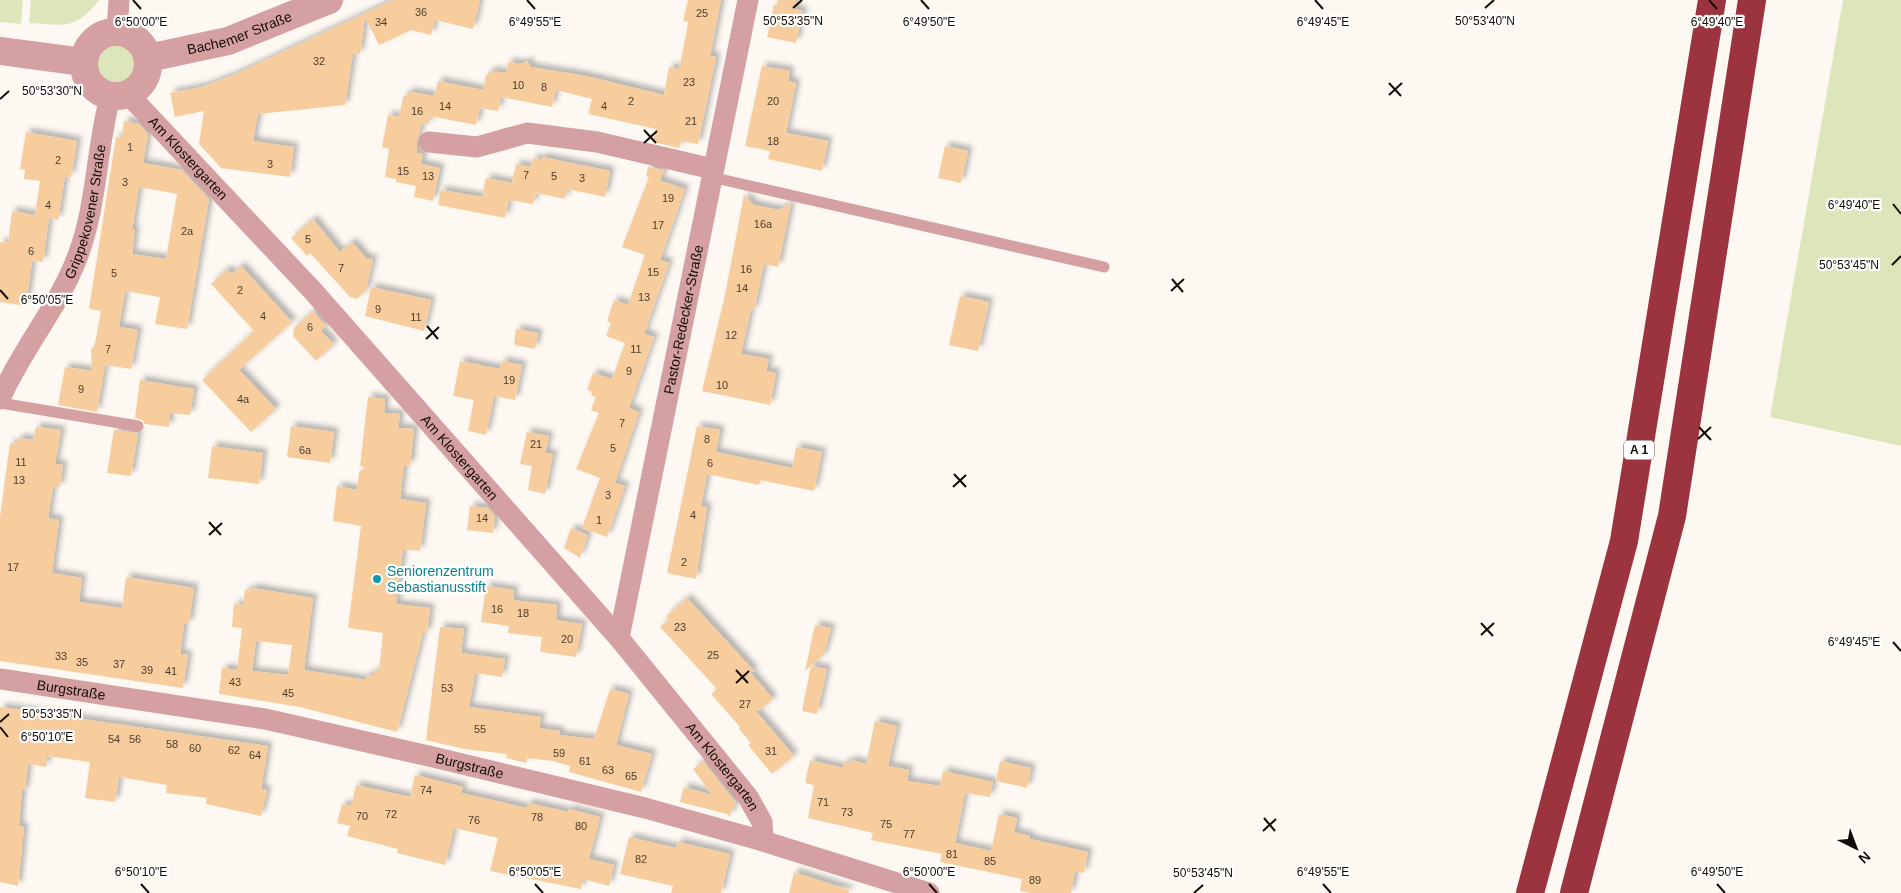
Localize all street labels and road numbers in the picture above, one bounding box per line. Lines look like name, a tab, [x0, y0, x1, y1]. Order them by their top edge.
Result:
street label: Bachemer Straße	[186, 8, 294, 57]
street label: Am Klostergarten	[145, 113, 231, 203]
street label: Grippekovener Straße	[61, 143, 109, 281]
street label: Pastor-Redecker-Straße	[661, 243, 706, 395]
street label: Am Klostergarten	[418, 411, 501, 503]
road number: A 1	[1624, 440, 1654, 460]
street label: Burgstraße	[36, 677, 107, 703]
street label: Am Klostergarten	[683, 719, 762, 814]
street label: Burgstraße	[434, 750, 505, 782]

